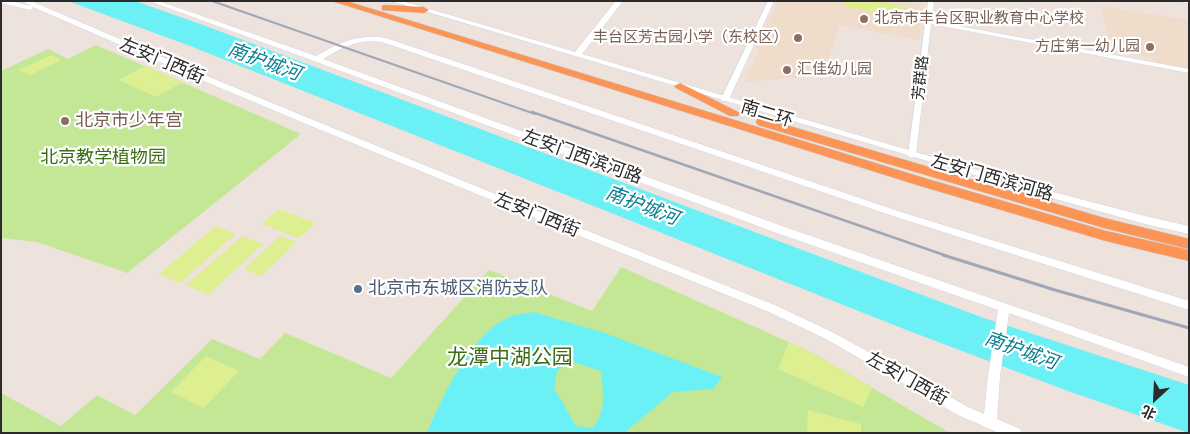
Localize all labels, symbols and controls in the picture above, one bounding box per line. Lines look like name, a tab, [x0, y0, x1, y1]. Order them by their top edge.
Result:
place label: 北京市丰台区职业教育中心学校	[874, 10, 1084, 28]
marker: 北京市丰台区职业教育中心学校	[858, 13, 870, 25]
place label: 丰台区芳古园小学（东校区）	[593, 29, 788, 47]
marker: 丰台区芳古园小学（东校区）	[792, 32, 804, 44]
street label: 左安门西街	[116, 33, 208, 89]
water label: 南护城河	[224, 38, 304, 86]
place label: 方庄第一幼儿园	[1035, 38, 1140, 56]
marker: 方庄第一幼儿园	[1144, 41, 1156, 53]
street label: 芳群路	[910, 55, 932, 101]
place label: 汇佳幼儿园	[797, 61, 872, 79]
marker: 汇佳幼儿园	[781, 64, 793, 76]
street label: 南二环	[738, 96, 796, 132]
place label: 北京市少年宫	[75, 110, 183, 132]
marker: 北京市少年宫	[59, 115, 71, 127]
street label: 左安门西滨河路	[519, 125, 645, 189]
park label: 北京教学植物园	[40, 147, 166, 169]
street label: 左安门西滨河路	[928, 150, 1056, 206]
water label: 南护城河	[602, 182, 682, 230]
street label: 左安门西街	[491, 188, 583, 242]
place label: 北京市东城区消防支队	[368, 278, 548, 300]
marker: 北京市东城区消防支队	[352, 283, 364, 295]
water label: 南护城河	[981, 327, 1061, 375]
park label: 龙潭中湖公园	[447, 345, 573, 371]
street label: 左安门西街	[862, 348, 952, 410]
north arrow	[1130, 374, 1180, 424]
text: 北	[1139, 402, 1158, 423]

